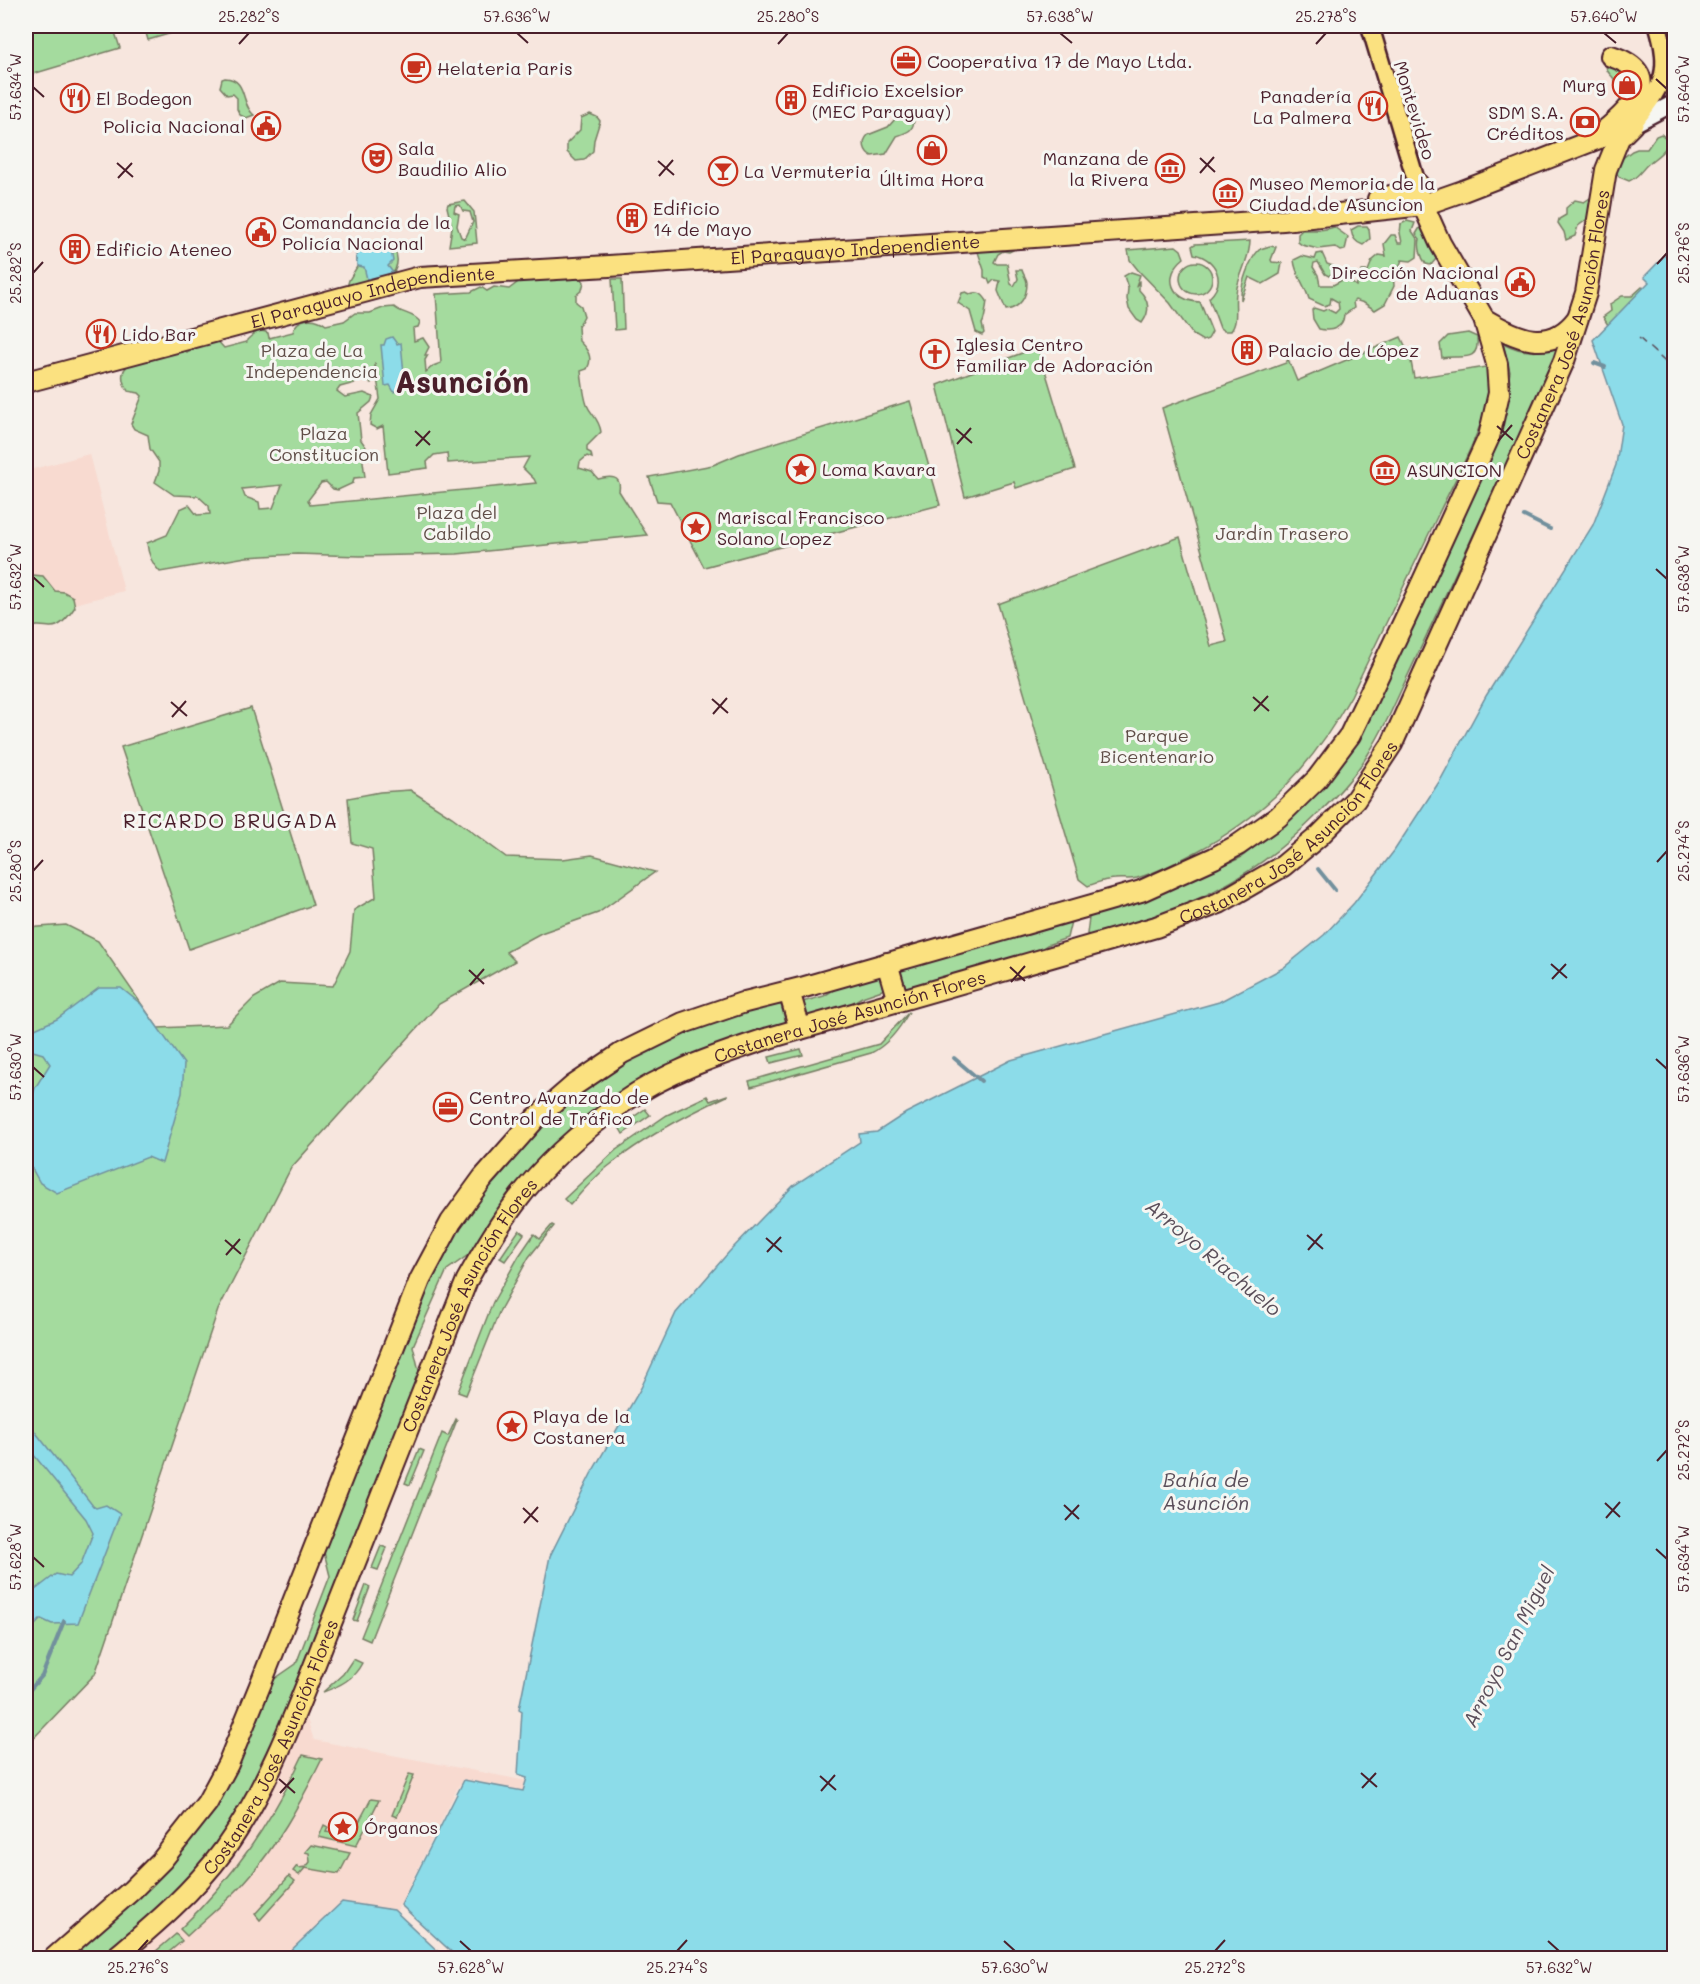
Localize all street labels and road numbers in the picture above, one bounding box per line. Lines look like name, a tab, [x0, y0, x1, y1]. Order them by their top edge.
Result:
street label: Montevideo	[1389, 58, 1442, 163]
street label: Costanera José Asunción Flores	[1509, 188, 1615, 463]
street label: El Paraguayo Independiente	[730, 229, 981, 270]
street label: El Paraguayo Independiente	[248, 261, 496, 334]
street label: Costanera José Asunción Flores	[1176, 736, 1403, 929]
street label: Costanera José Asunción Flores	[710, 964, 988, 1068]
street label: Costanera José Asunción Flores	[396, 1173, 543, 1436]
street label: Costanera José Asunción Flores	[197, 1616, 343, 1880]

